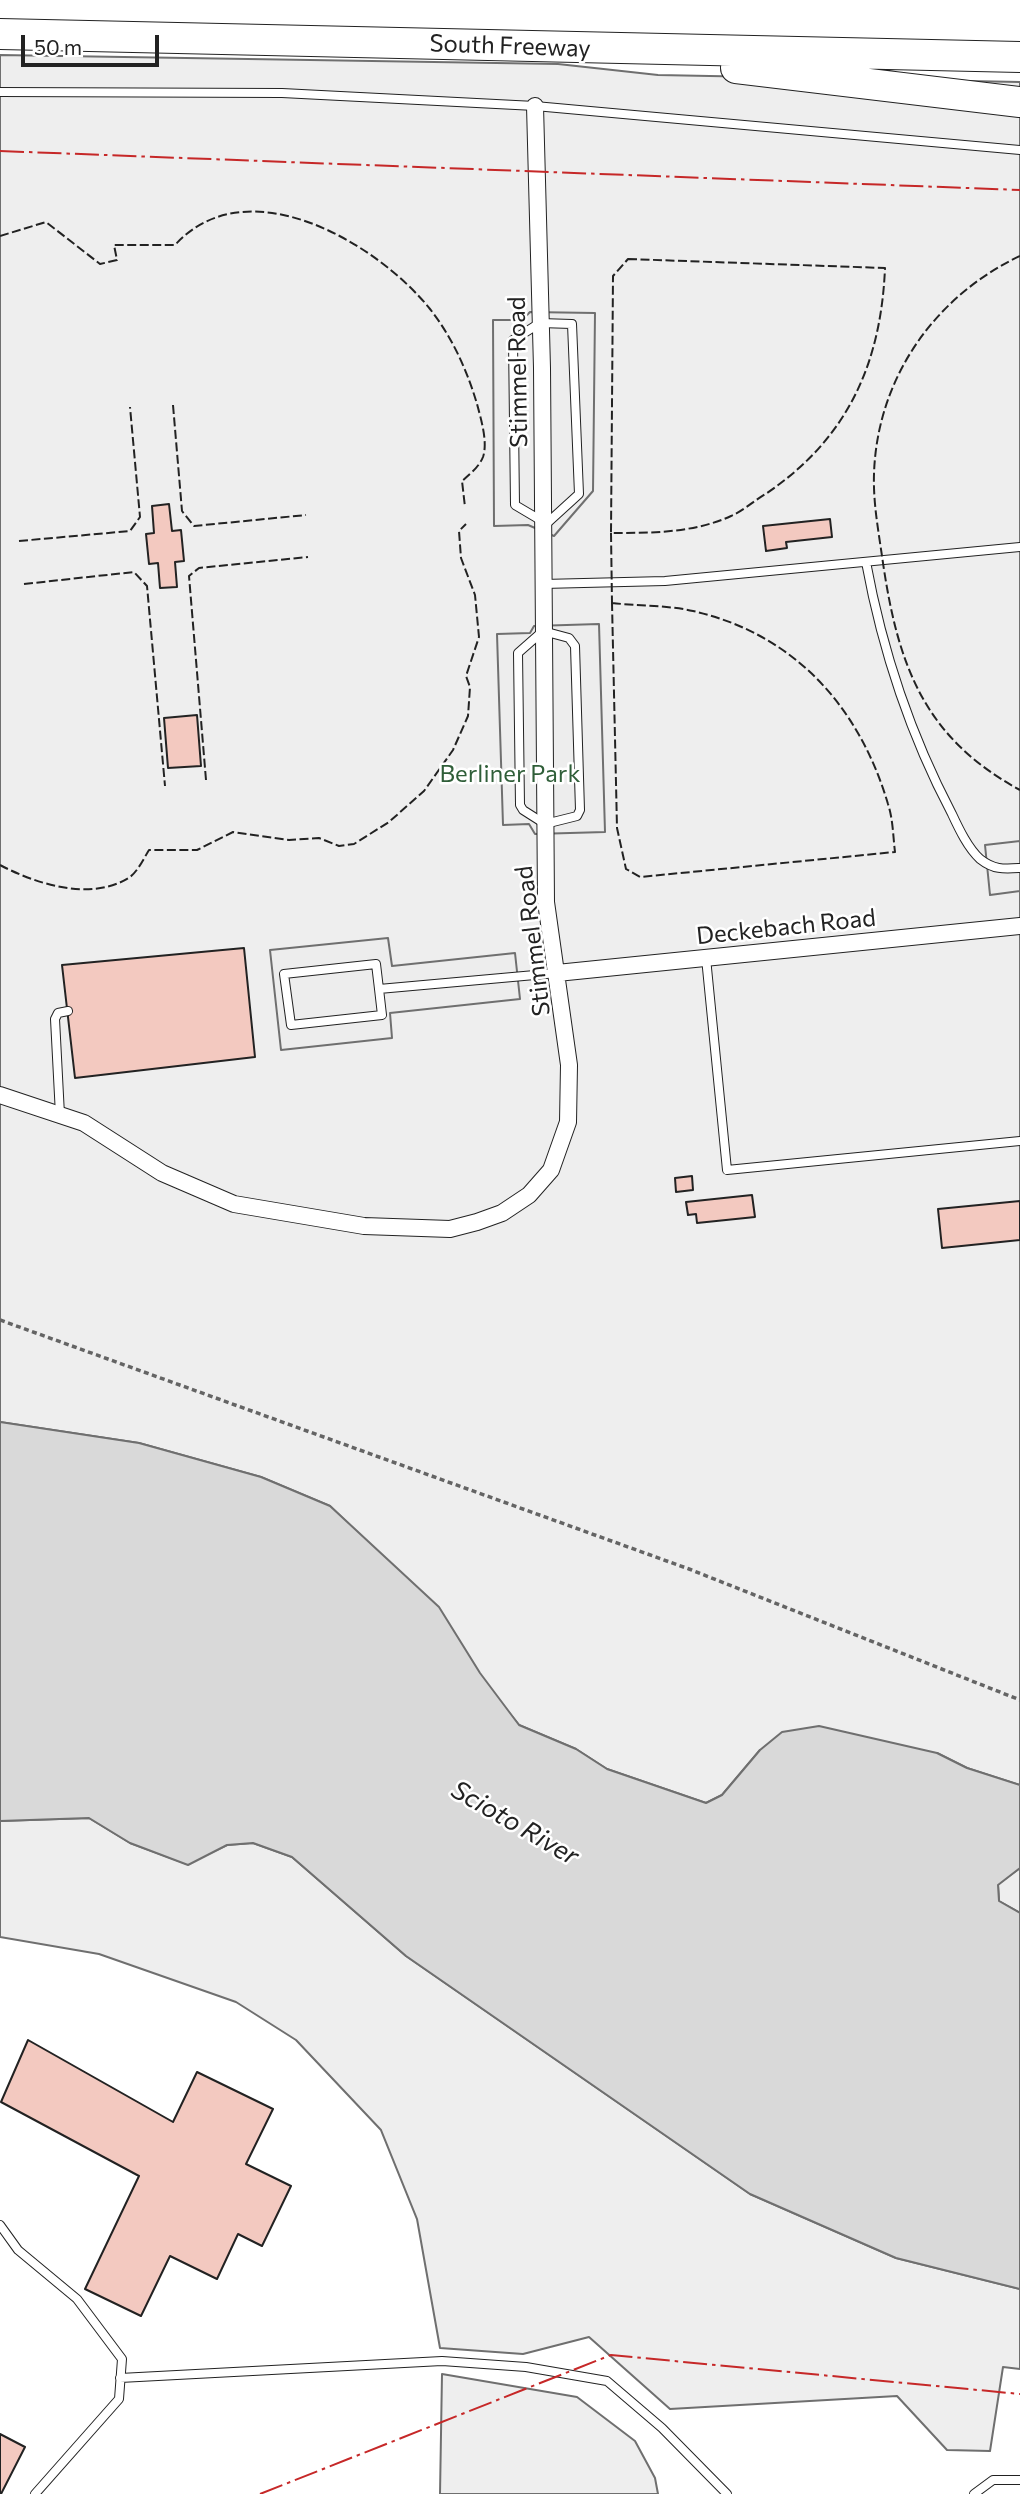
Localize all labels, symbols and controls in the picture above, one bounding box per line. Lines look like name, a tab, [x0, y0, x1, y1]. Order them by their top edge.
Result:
scale bar	[24, 21, 163, 65]
street label: South Freeway	[429, 29, 591, 63]
text: 50 m	[34, 34, 82, 59]
street label: Stimmel Road	[502, 296, 534, 448]
park label: Berliner Park	[440, 760, 580, 788]
street label: Stimmel Road	[509, 864, 557, 1018]
street label: Deckebach Road	[695, 903, 877, 951]
water label: Scioto River	[446, 1774, 584, 1872]

